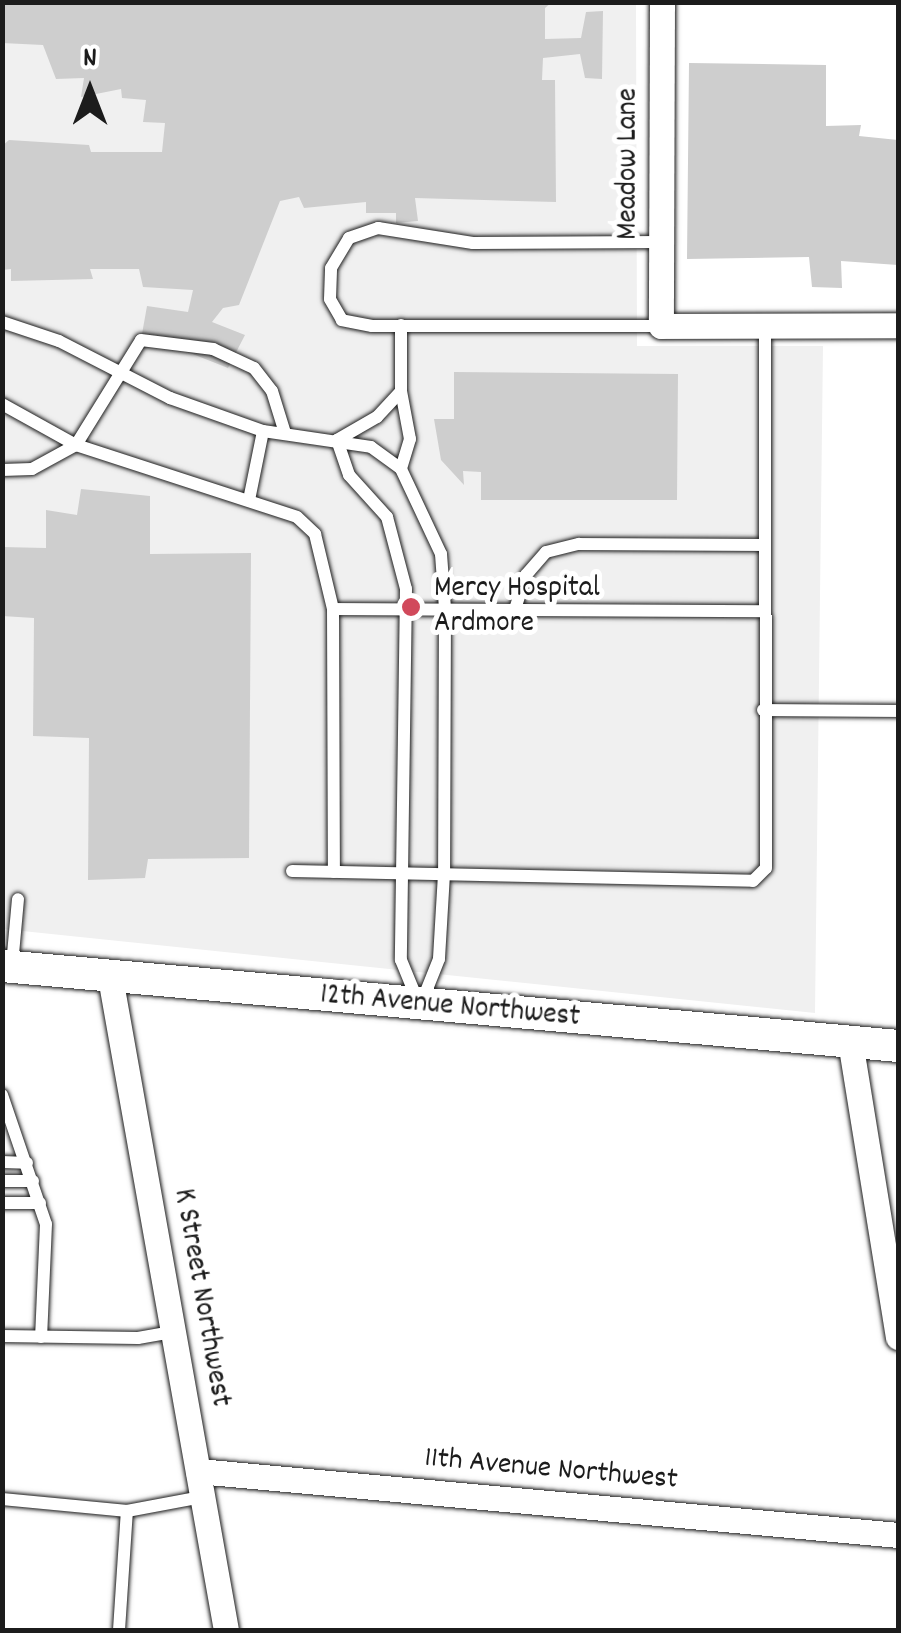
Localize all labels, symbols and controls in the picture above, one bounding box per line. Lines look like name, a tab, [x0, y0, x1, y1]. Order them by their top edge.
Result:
north arrow	[40, 40, 140, 140]
text: N	[83, 40, 97, 80]
street label: Meadow Lane	[612, 88, 648, 240]
place label: Mercy Hospital Ardmore	[434, 572, 600, 642]
marker: Mercy Hospital Ardmore	[398, 594, 424, 620]
street label: 12th Avenue Northwest	[319, 979, 581, 1037]
street label: K Street Northwest	[163, 1186, 237, 1410]
street label: 11th Avenue Northwest	[423, 1442, 679, 1500]

